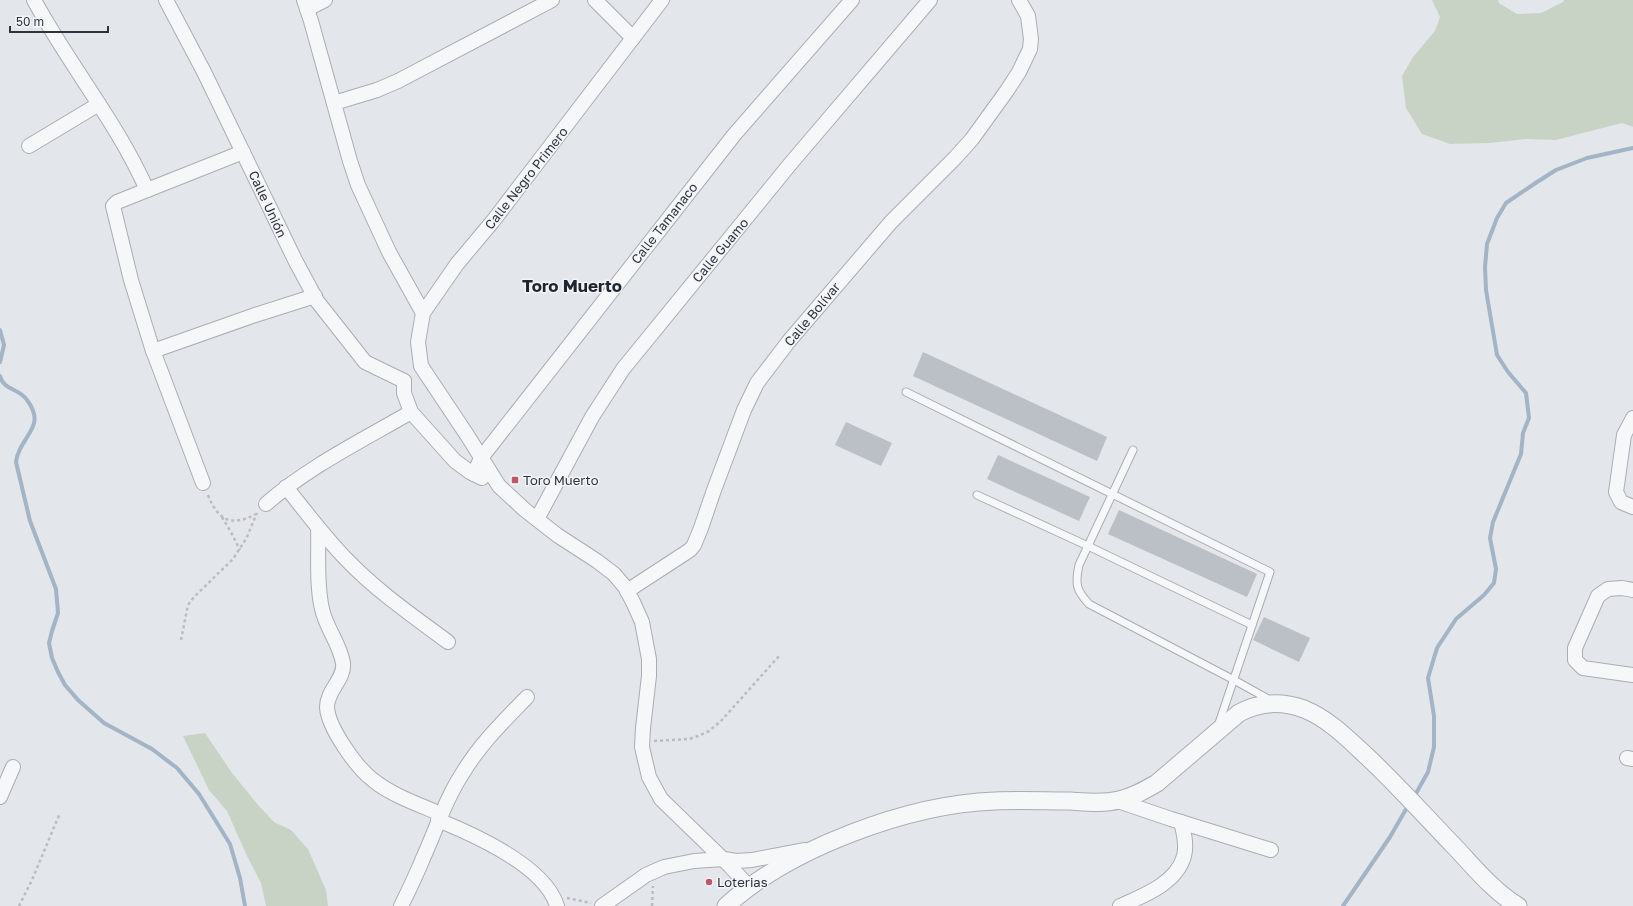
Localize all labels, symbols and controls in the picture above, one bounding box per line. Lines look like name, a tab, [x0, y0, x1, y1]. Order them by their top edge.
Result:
scale bar	[10, 8, 108, 34]
text: 50 m	[16, 14, 44, 29]
street label: Calle Negro Primero	[481, 124, 571, 232]
street label: Calle Unión	[246, 168, 290, 240]
street label: Calle Tamanaco	[627, 179, 701, 267]
street label: Calle Guamo	[689, 215, 752, 285]
district label: Toro Muerto	[522, 275, 622, 296]
street label: Calle Bolívar	[781, 279, 843, 349]
place label: Toro Muerto	[523, 472, 599, 488]
marker: Toro Muerto	[510, 475, 520, 485]
place label: Loterias	[717, 874, 768, 890]
marker: Loterias	[704, 877, 714, 887]

